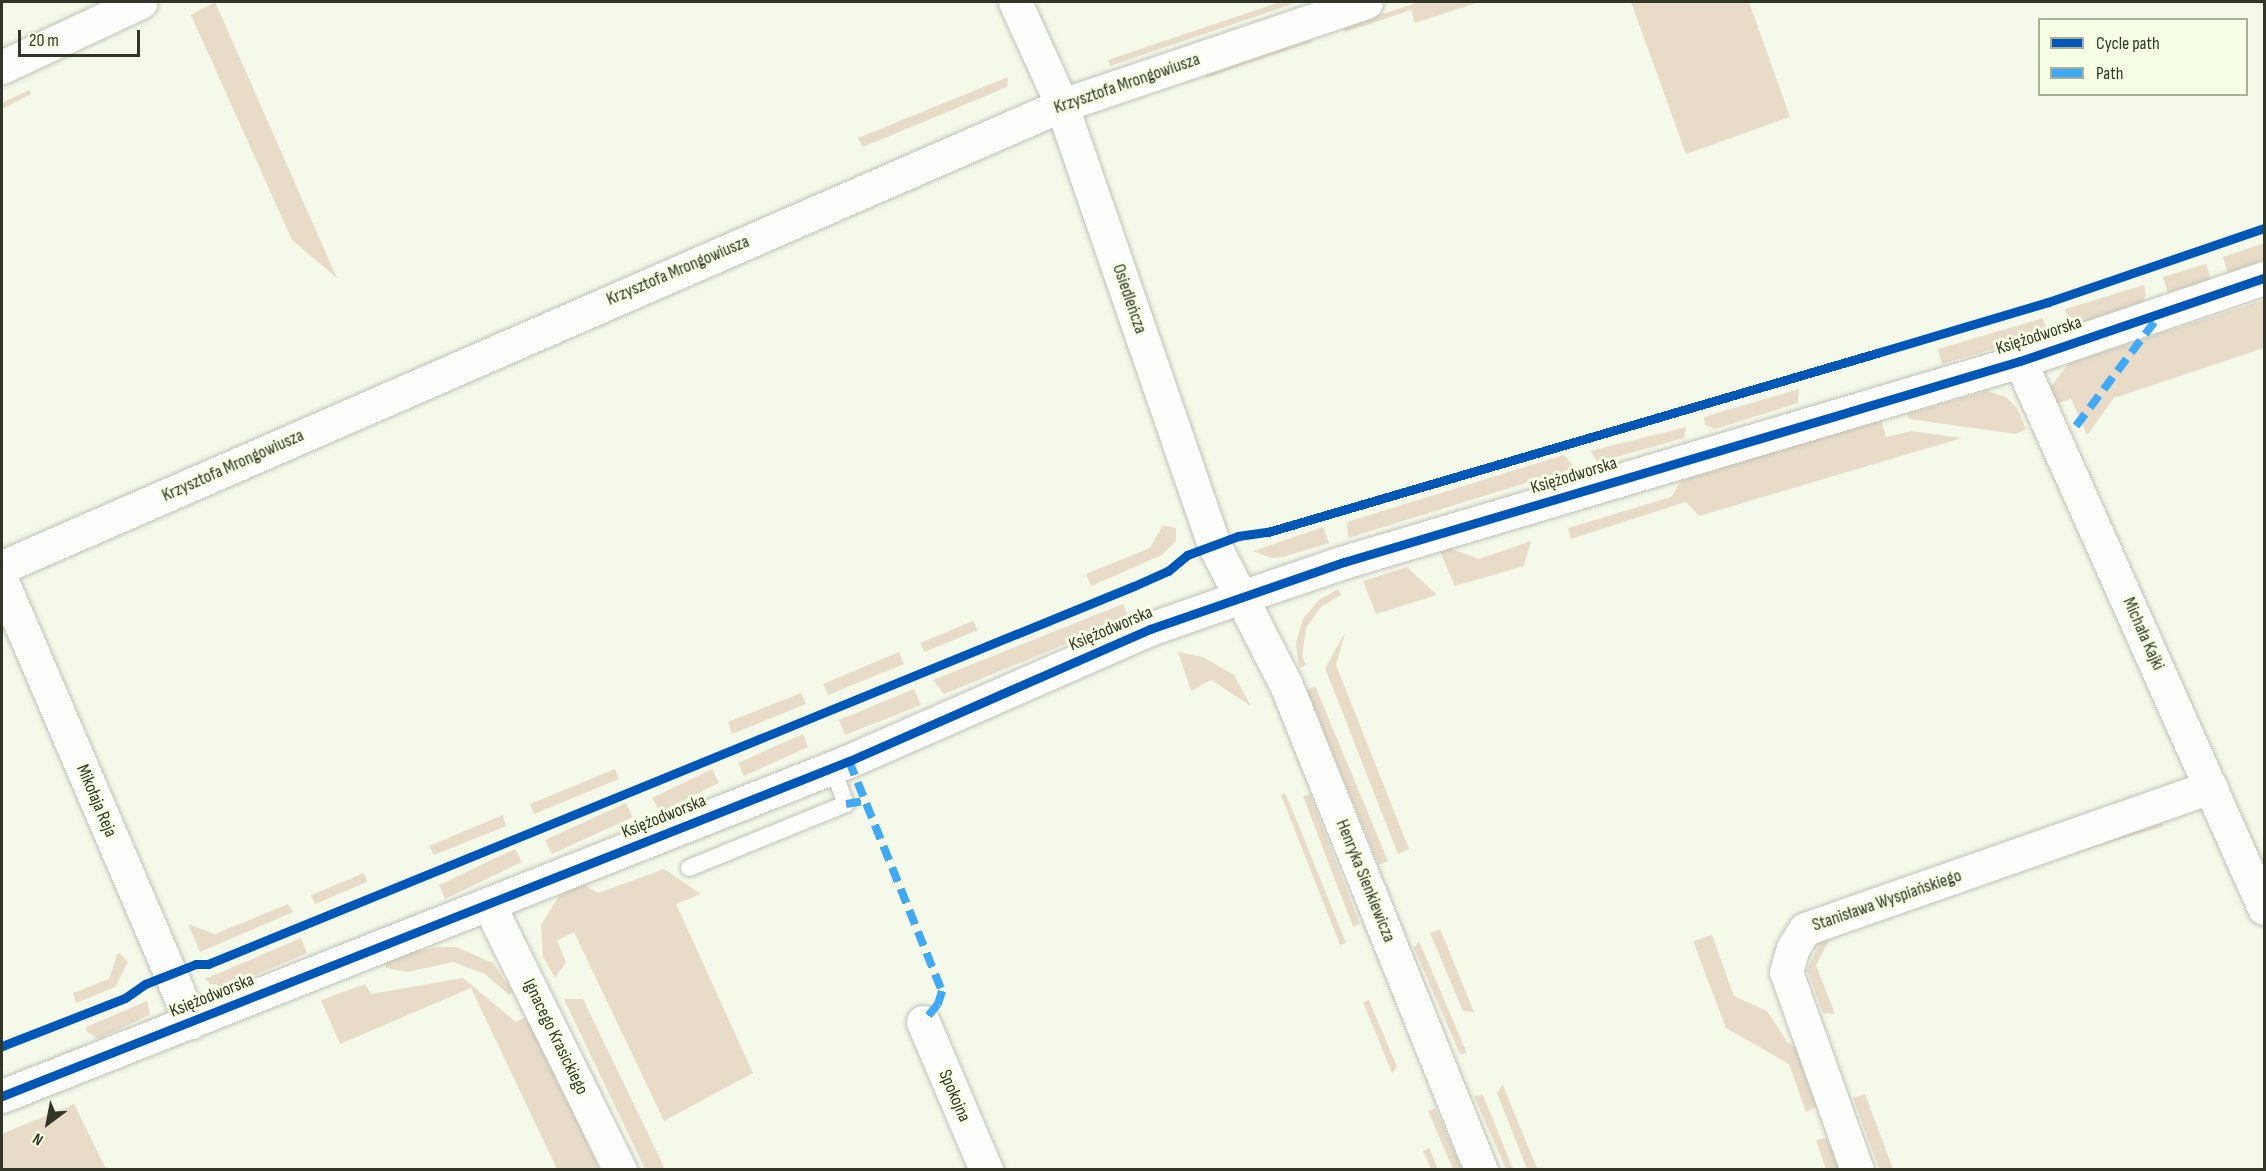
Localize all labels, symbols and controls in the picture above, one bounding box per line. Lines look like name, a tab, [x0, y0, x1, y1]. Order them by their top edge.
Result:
scale bar	[21, 18, 142, 56]
legend	[2038, 18, 2248, 96]
text: 20 m	[29, 30, 59, 51]
text: Cycle path	[2096, 33, 2160, 54]
street label: Krzysztofa Mrongowiusza	[1051, 49, 1203, 119]
text: Path	[2096, 63, 2124, 84]
street label: Krzysztofa Mrongowiusza	[603, 231, 753, 311]
street label: Osiedleńcza	[1107, 261, 1151, 337]
street label: Księżodworska	[1993, 312, 2085, 360]
street label: Krzysztofa Mrongowiusza	[159, 425, 307, 507]
street label: Księżodworska	[1528, 453, 1620, 499]
street label: Michała Kajki	[2117, 594, 2169, 674]
street label: Księżodworska	[1066, 602, 1156, 656]
street label: Mikołaja Reja	[71, 761, 121, 841]
street label: Księżodworska	[619, 790, 709, 844]
street label: Henryka Sienkiewicza	[1331, 817, 1399, 945]
street label: Stanisława Wyspiańskiego	[1810, 865, 1964, 937]
street label: Księżodworska	[167, 969, 257, 1023]
street label: Ignacego Krasickiego	[518, 976, 592, 1098]
street label: Spokojna	[933, 1067, 975, 1125]
north arrow	[18, 1093, 78, 1153]
text: N	[30, 1128, 47, 1149]

